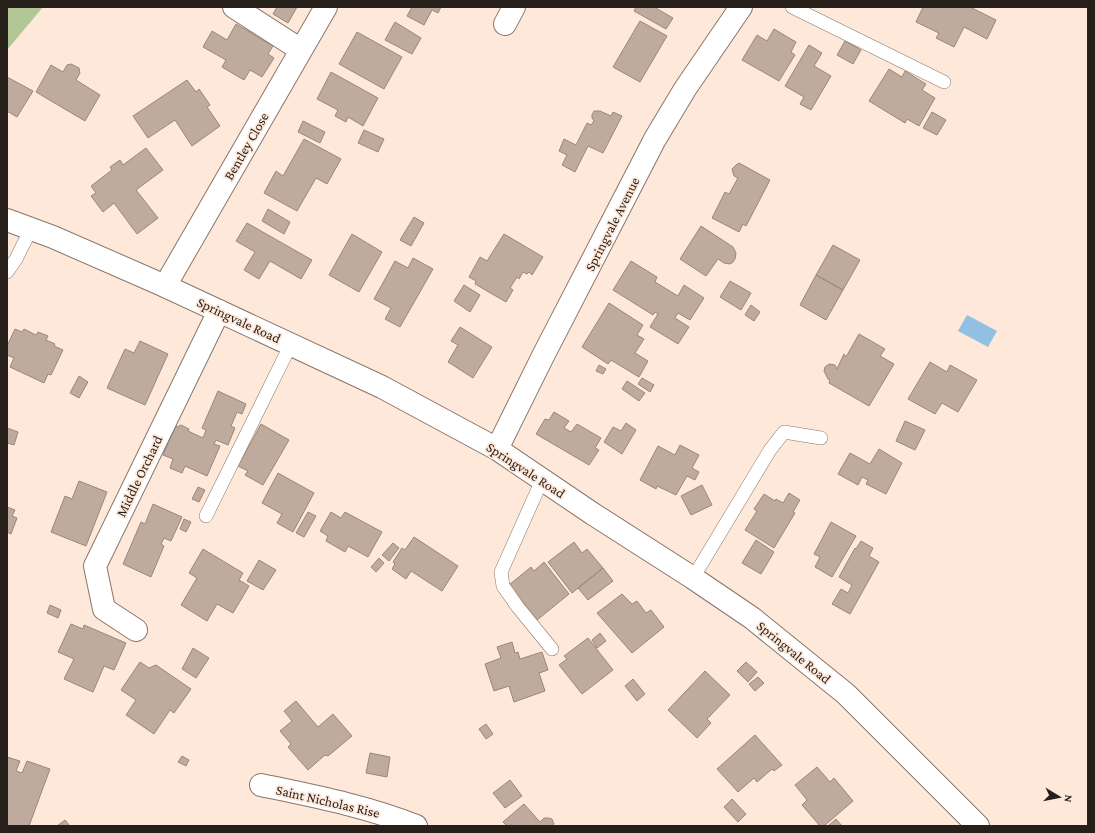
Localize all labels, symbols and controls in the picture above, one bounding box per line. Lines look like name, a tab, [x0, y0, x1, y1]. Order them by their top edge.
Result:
street label: Bentley Close	[220, 109, 272, 183]
street label: Springvale Avenue	[581, 174, 643, 274]
street label: Springvale Road	[195, 294, 284, 347]
street label: Middle Orchard	[112, 432, 166, 519]
street label: Springvale Road	[484, 439, 569, 502]
street label: Springvale Road	[754, 617, 835, 687]
north arrow	[1039, 777, 1079, 817]
street label: Saint Nicholas Rise	[275, 781, 381, 821]
text: N	[1062, 794, 1075, 804]

